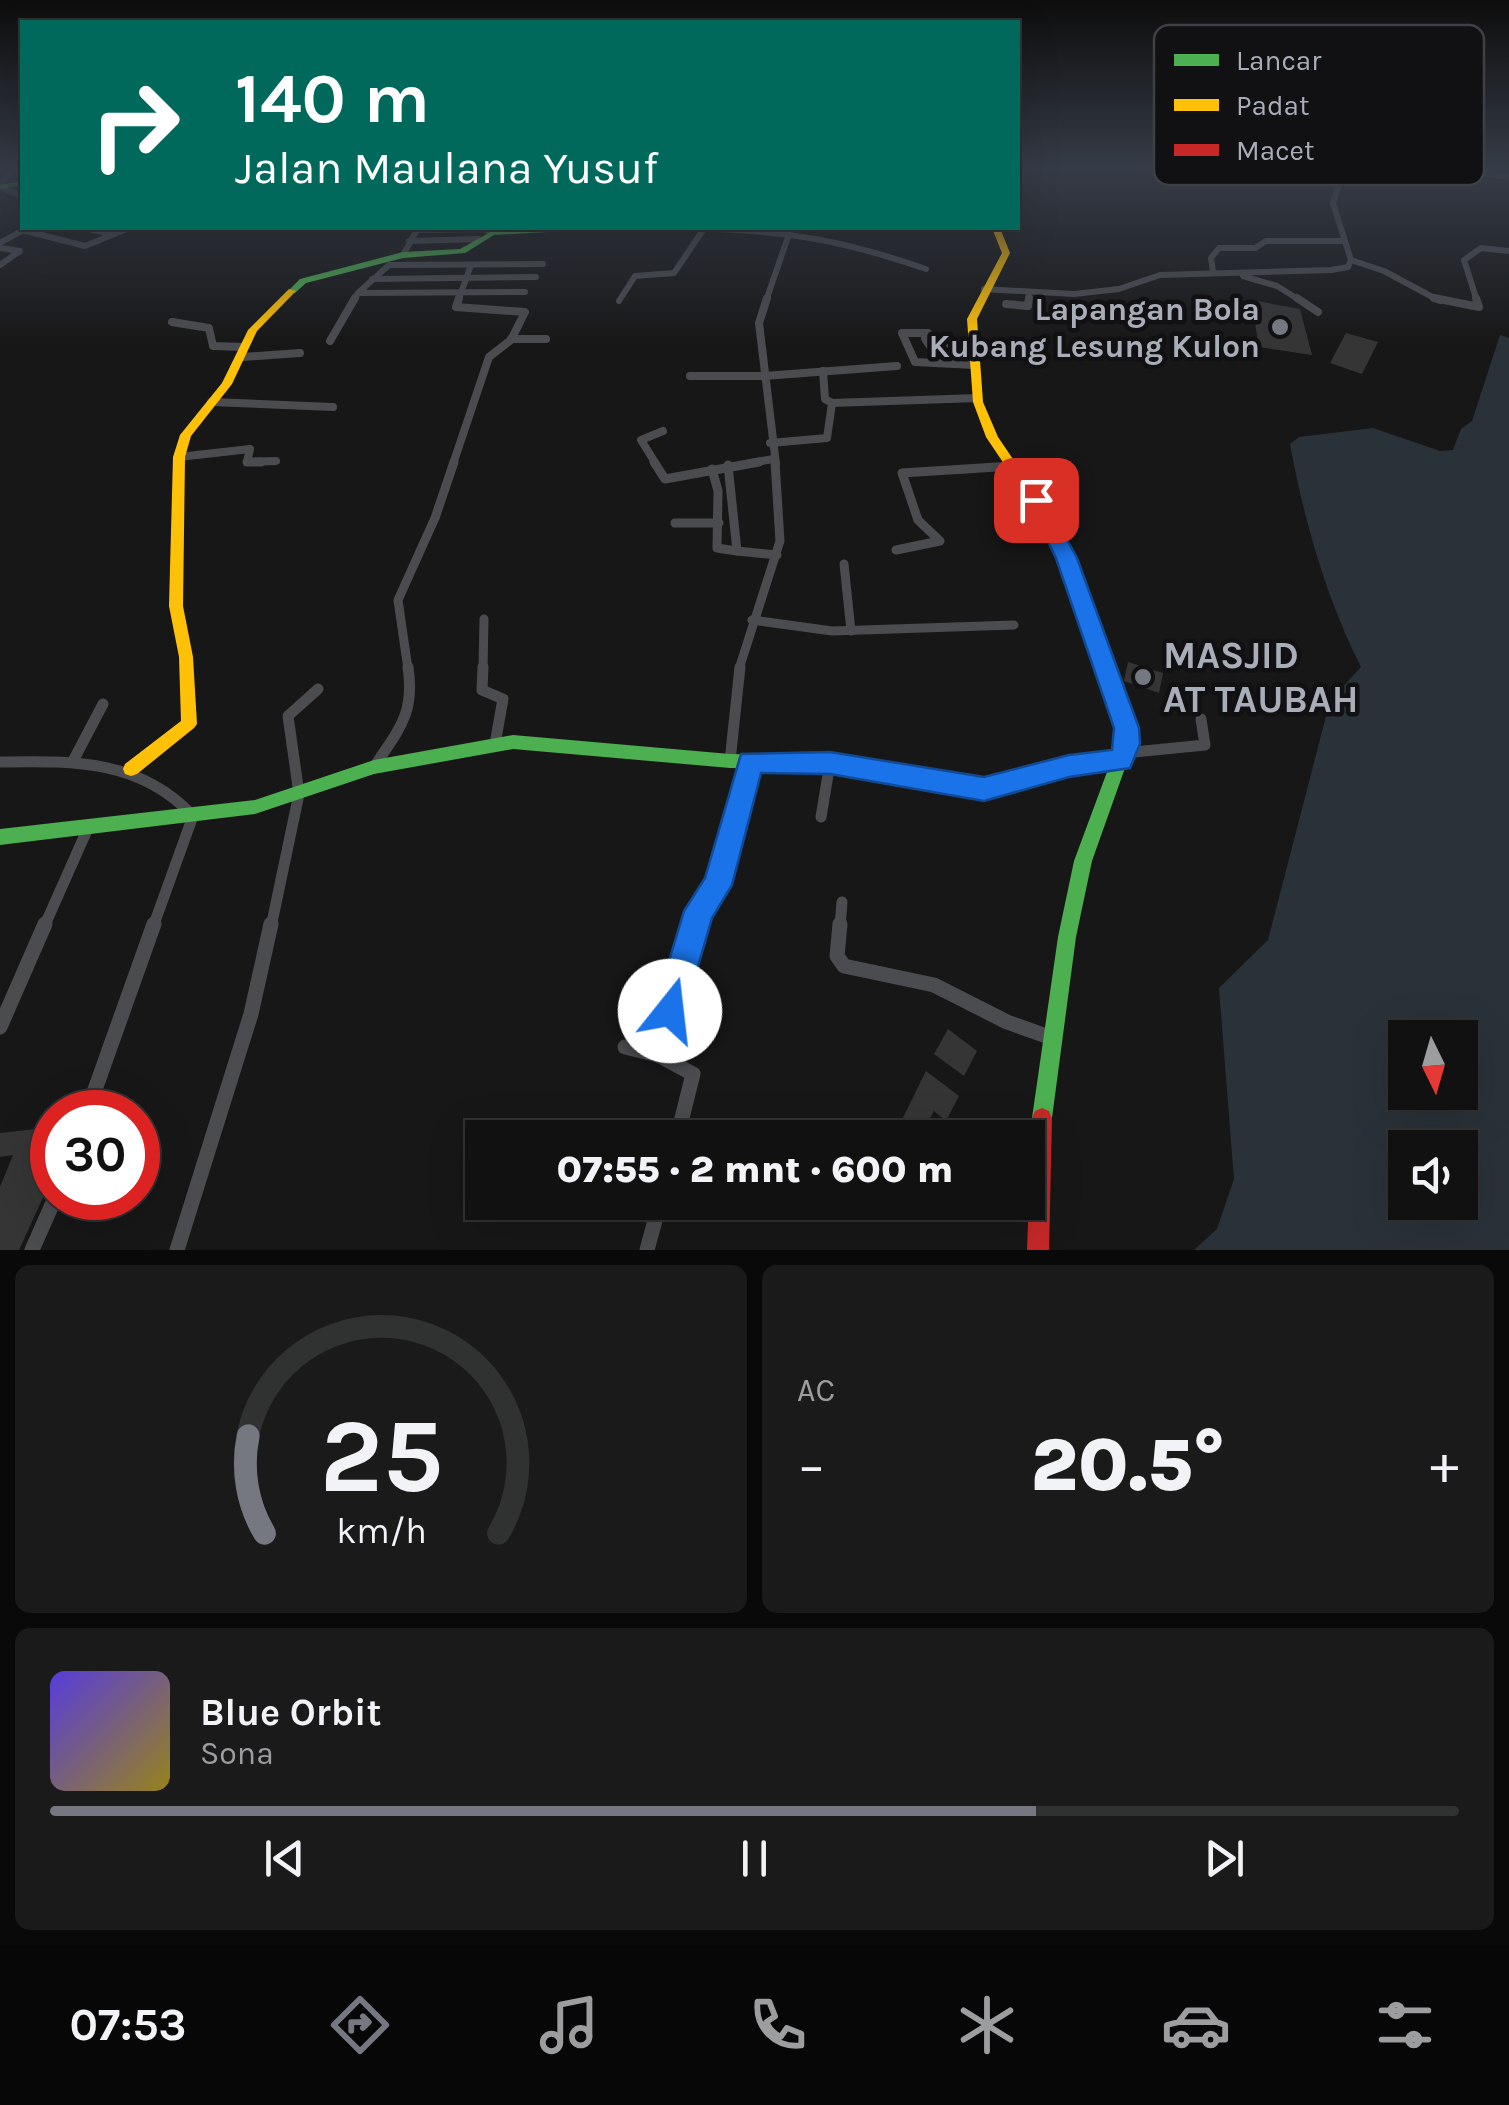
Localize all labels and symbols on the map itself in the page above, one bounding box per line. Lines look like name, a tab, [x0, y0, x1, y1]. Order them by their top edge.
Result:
legend	[1154, 25, 1484, 185]
text: Lancar	[1236, 44, 1322, 77]
text: Padat	[1236, 89, 1309, 122]
text: Macet	[1236, 134, 1314, 167]
place label: Lapangan Bola Kubang Lesung Kulon	[929, 291, 1260, 365]
marker: Lapangan Bola Kubang Lesung Kulon	[1269, 316, 1291, 338]
pin	[994, 458, 1079, 543]
place label: MASJID AT TAUBAH	[1163, 633, 1359, 722]
marker: MASJID AT TAUBAH	[1132, 666, 1154, 688]
position arrow	[618, 959, 722, 1063]
north arrow	[1388, 1020, 1478, 1110]
speed limit sign: 30	[30, 1090, 160, 1220]

